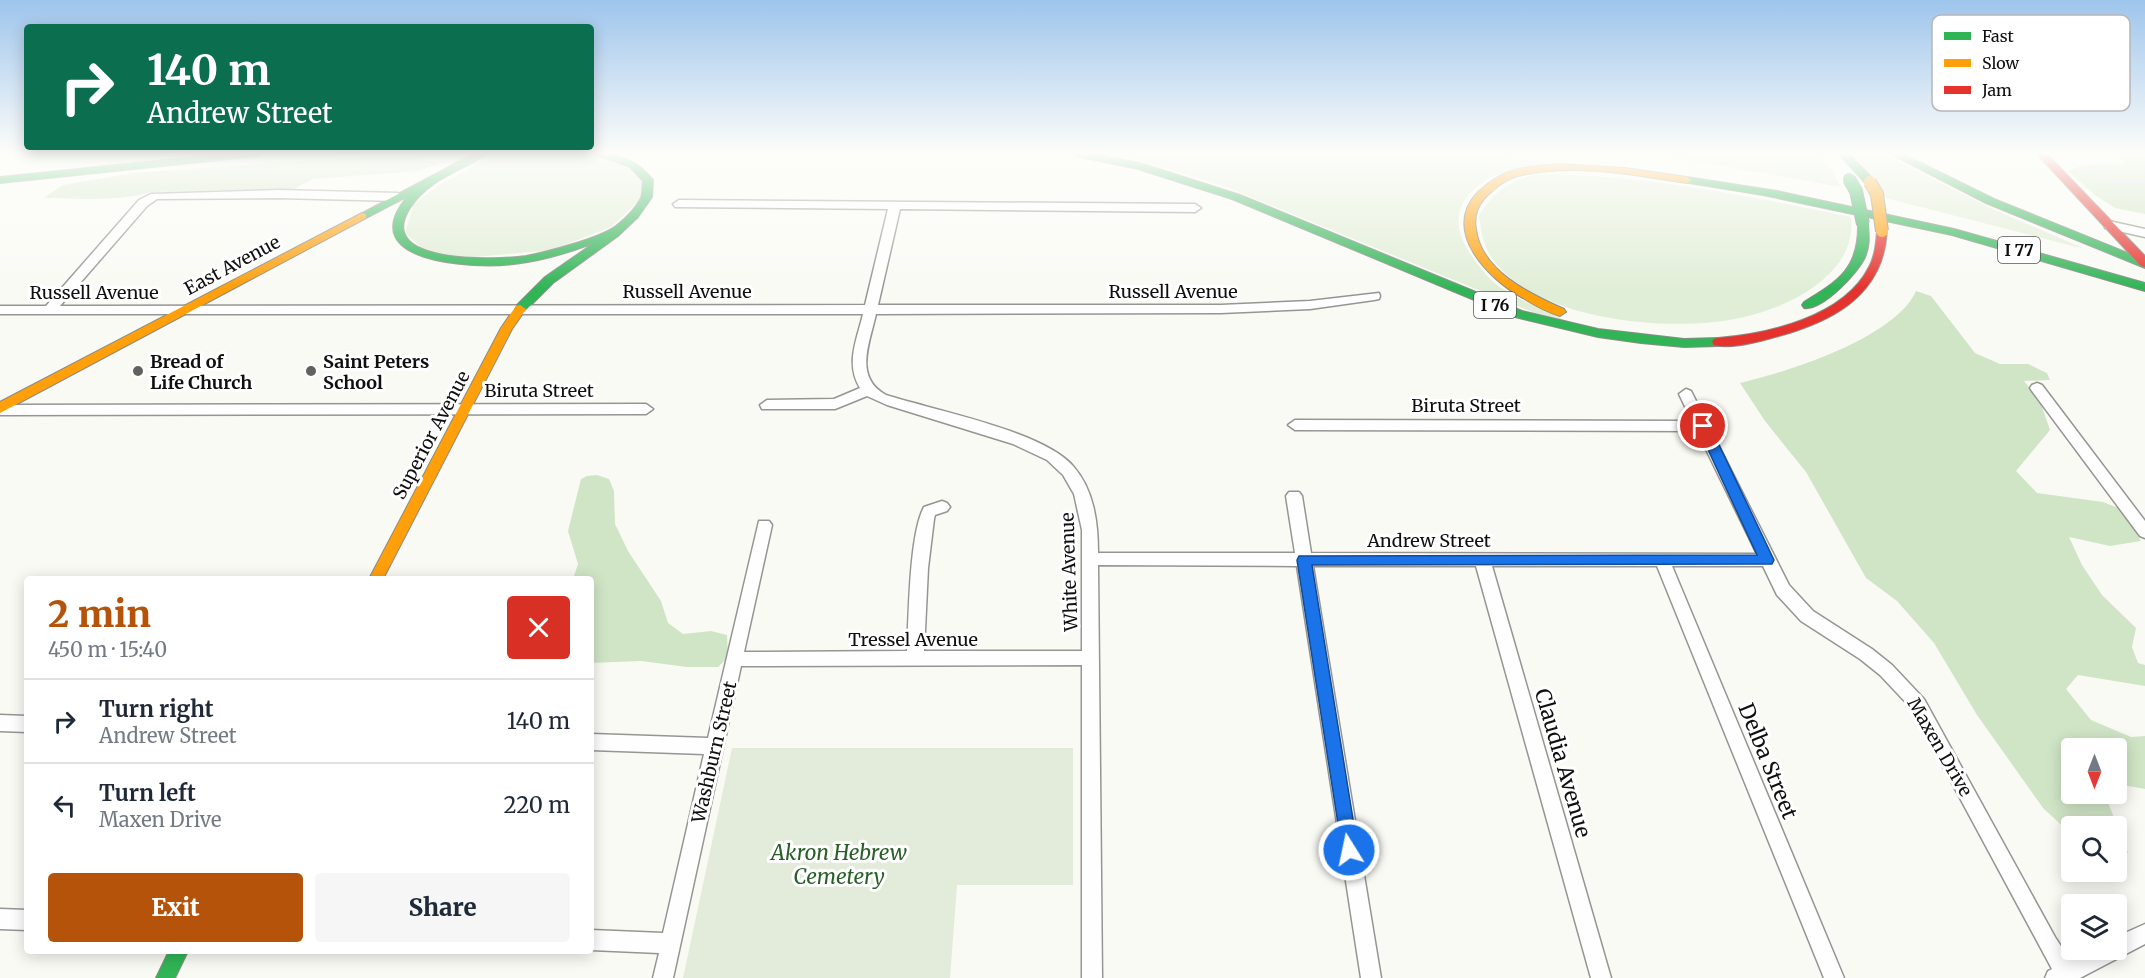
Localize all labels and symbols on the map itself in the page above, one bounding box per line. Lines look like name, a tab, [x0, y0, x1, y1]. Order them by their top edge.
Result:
legend	[1932, 15, 2130, 111]
text: Fast	[1982, 26, 2015, 46]
text: Slow	[1982, 53, 2020, 73]
text: Jam	[1981, 80, 2012, 100]
street label: East Avenue	[180, 230, 284, 300]
road number: I 77	[1998, 237, 2040, 263]
street label: Russell Avenue	[622, 280, 752, 303]
street label: Russell Avenue	[1108, 280, 1238, 303]
street label: Russell Avenue	[29, 281, 159, 304]
road number: I 76	[1474, 292, 1516, 318]
place label: Bread of Life Church	[150, 350, 252, 394]
place label: Saint Peters School	[323, 350, 429, 394]
marker: Bread of Life Church	[131, 364, 145, 378]
marker: Saint Peters School	[304, 364, 318, 378]
street label: Superior Avenue	[387, 367, 475, 503]
street label: Biruta Street	[484, 379, 594, 402]
street label: Biruta Street	[1411, 394, 1521, 417]
pin	[1677, 400, 1728, 451]
street label: White Avenue	[1055, 512, 1083, 633]
street label: Andrew Street	[1366, 529, 1491, 552]
street label: Tressel Avenue	[848, 628, 978, 651]
street label: Washburn Street	[686, 679, 742, 826]
street label: Claudia Avenue	[1529, 685, 1597, 841]
street label: Maxen Drive	[1902, 693, 1978, 801]
street label: Delba Street	[1733, 699, 1803, 823]
north arrow	[2061, 738, 2127, 804]
position arrow	[1317, 818, 1381, 882]
park label: Akron Hebrew Cemetery	[769, 839, 907, 890]

